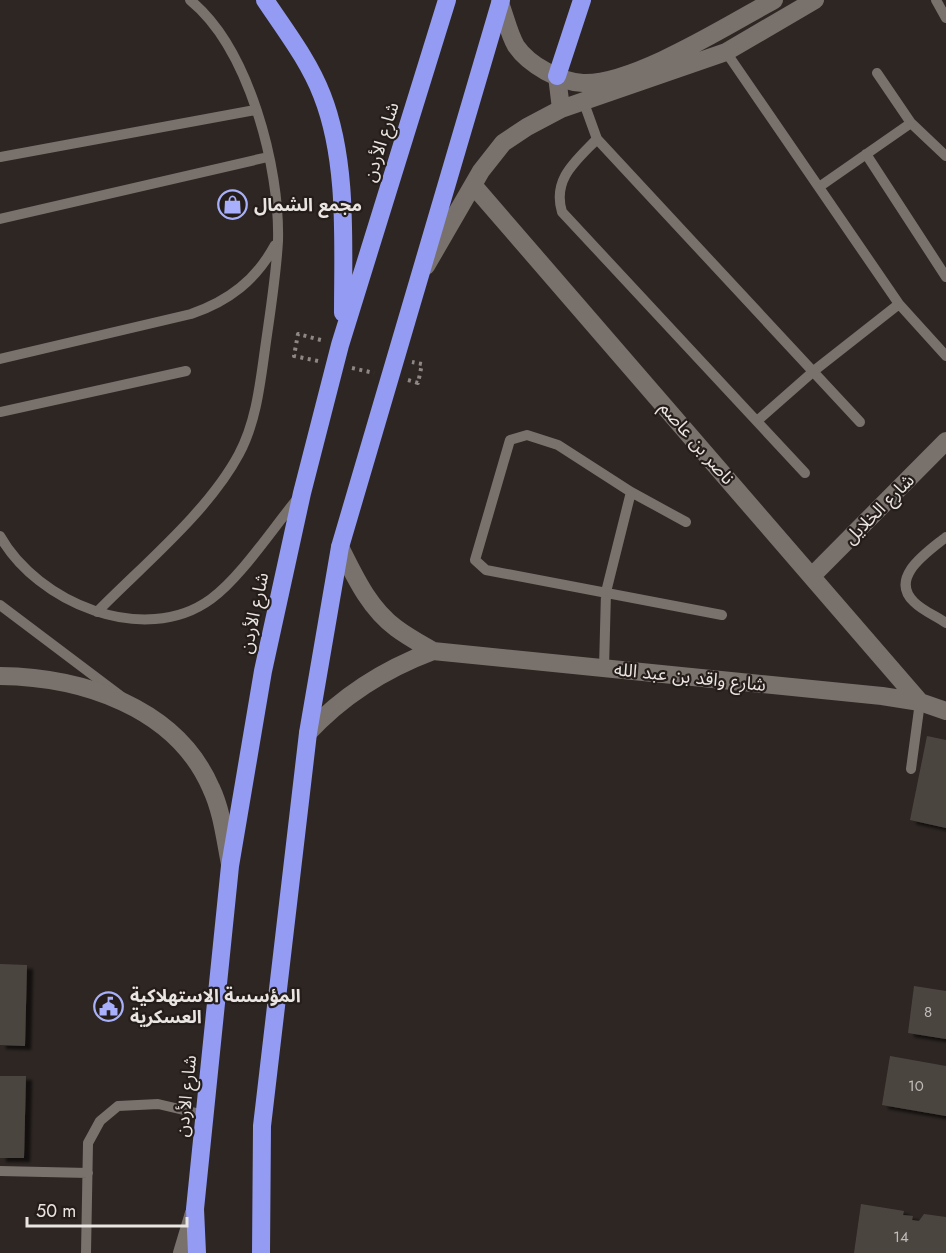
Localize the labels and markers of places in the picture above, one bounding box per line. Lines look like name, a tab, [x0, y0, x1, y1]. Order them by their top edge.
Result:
shop icon: مجمع الشمال	[217, 189, 249, 221]
place label: مجمع الشمال	[254, 192, 362, 218]
place label: المؤسسة الاستهلاكية العسكرية	[130, 983, 301, 1030]
public building icon: المؤسسة الاستهلاكية العسكرية	[93, 990, 125, 1022]

